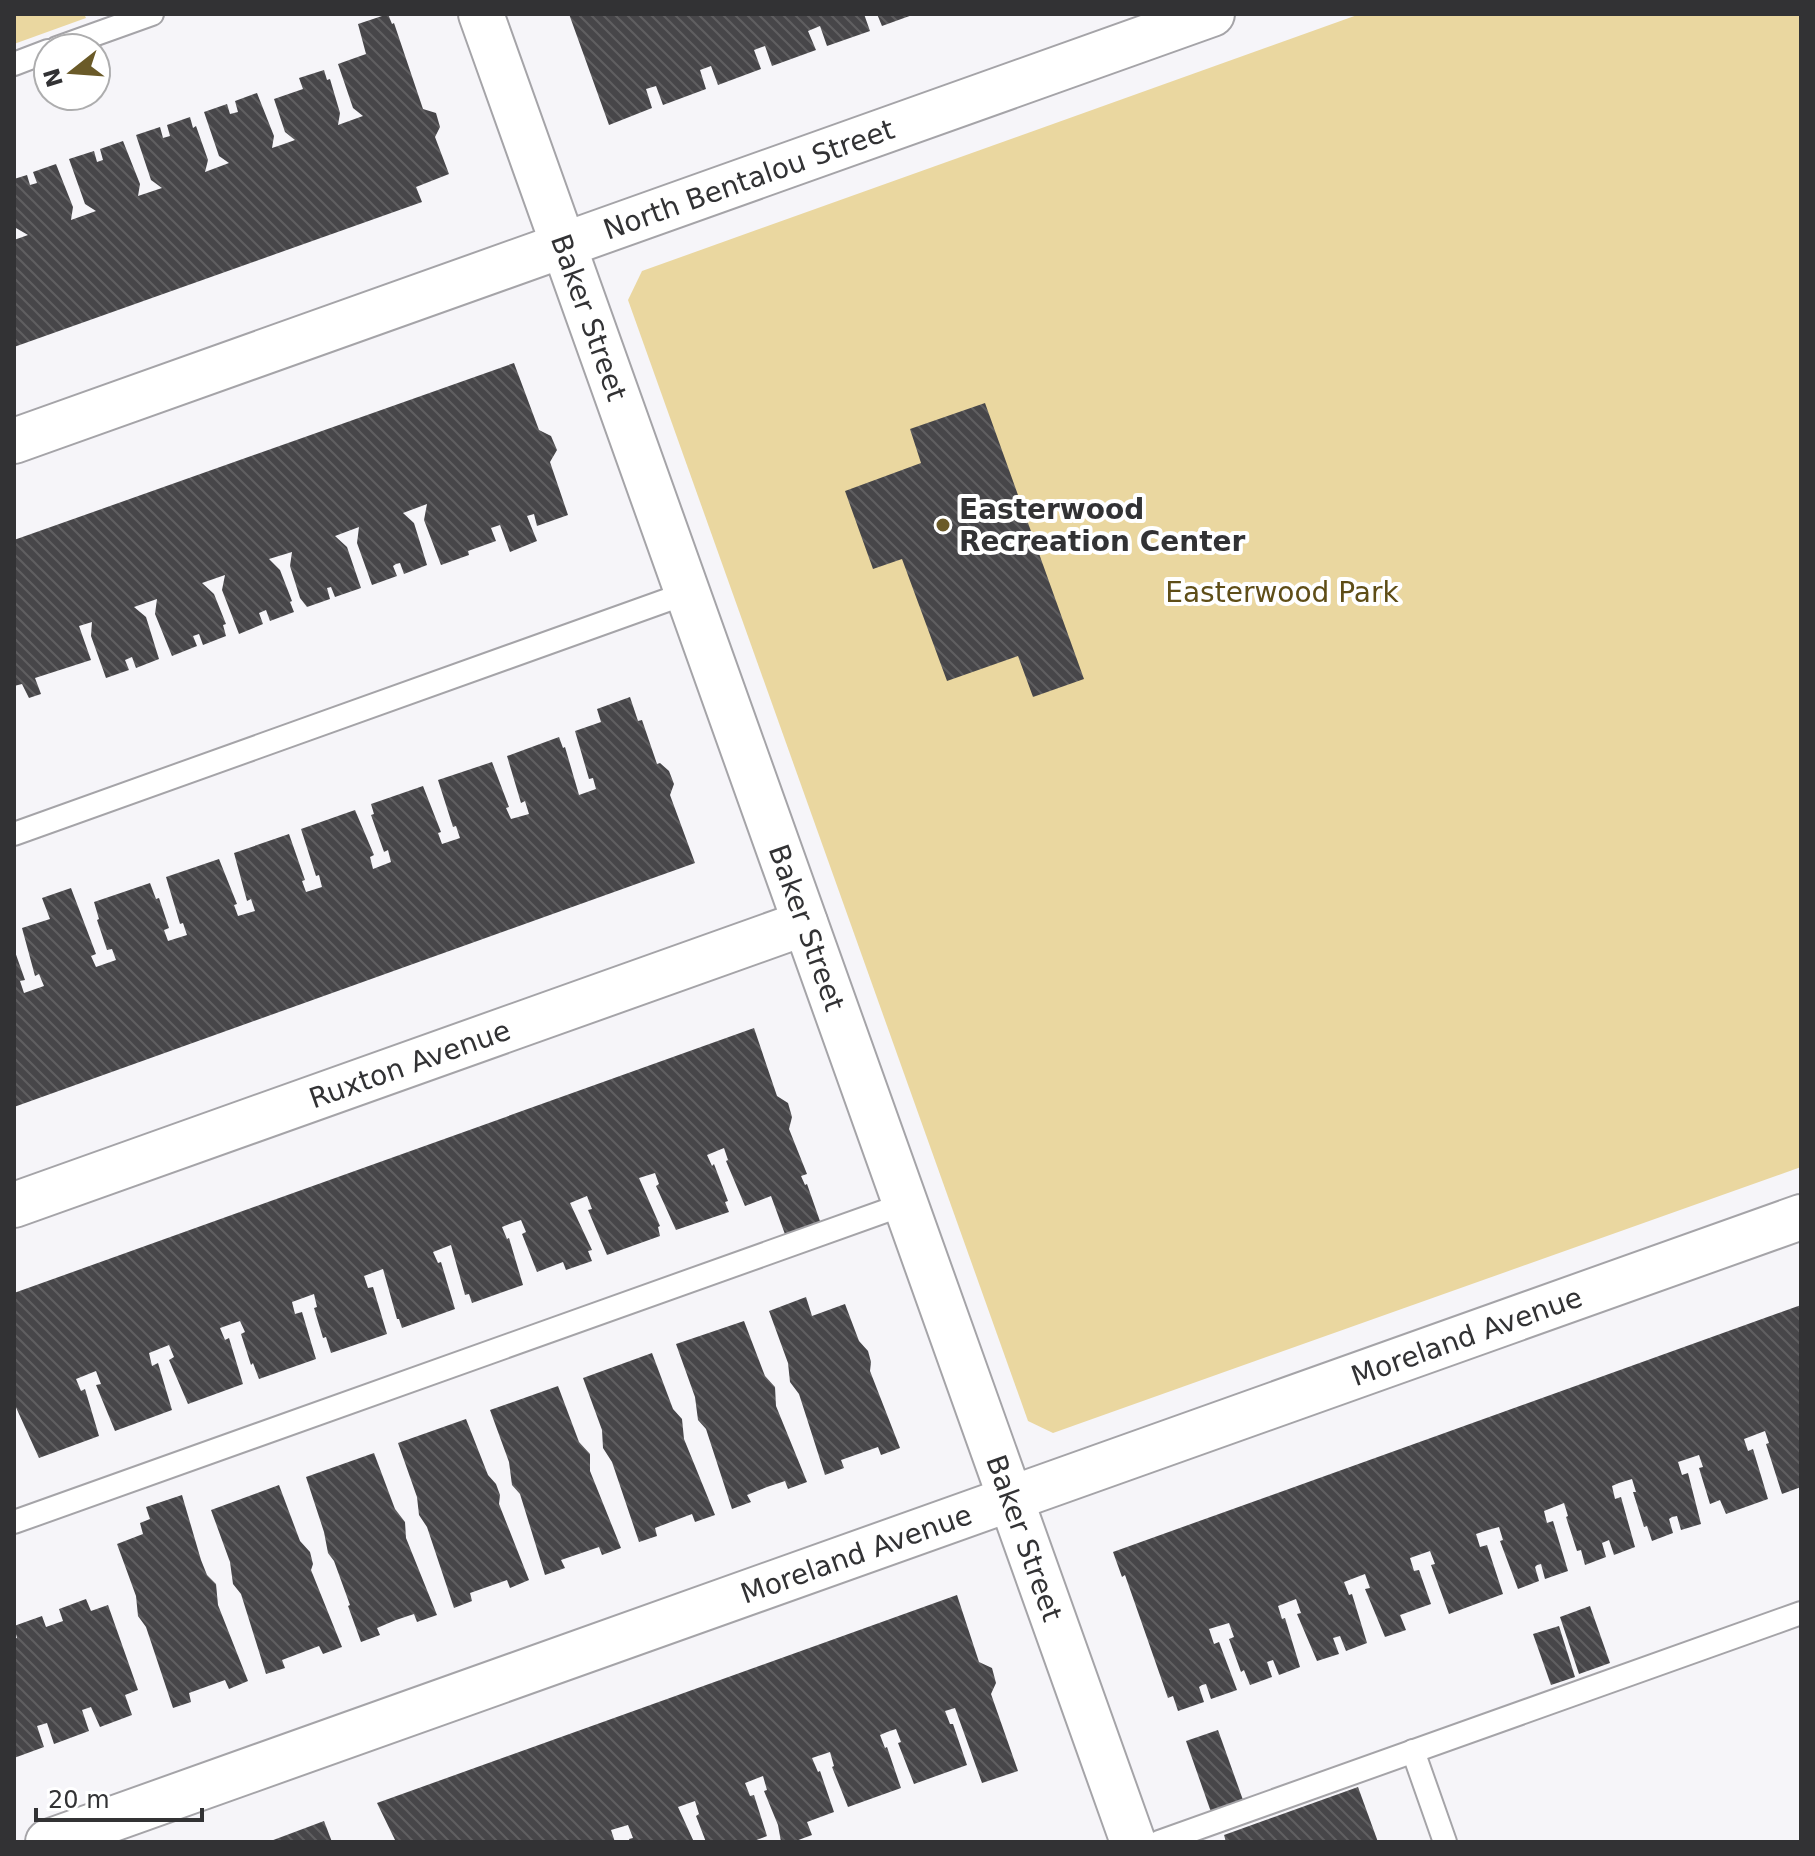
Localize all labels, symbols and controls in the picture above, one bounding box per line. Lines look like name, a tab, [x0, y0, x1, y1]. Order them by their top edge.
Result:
north arrow	[32, 32, 112, 112]
text: N	[39, 65, 68, 90]
street label: North Bentalou Street	[599, 112, 899, 246]
street label: Baker Street	[544, 230, 634, 405]
place label: Easterwood Recreation Center	[959, 493, 1246, 558]
marker: Easterwood Recreation Center	[934, 516, 952, 534]
park label: Easterwood Park	[1165, 576, 1400, 609]
street label: Baker Street	[762, 840, 852, 1015]
street label: Ruxton Avenue	[305, 1013, 515, 1115]
street label: Moreland Avenue	[1347, 1280, 1586, 1393]
street label: Baker Street	[980, 1450, 1069, 1626]
street label: Moreland Avenue	[736, 1498, 976, 1610]
scale bar	[36, 1772, 202, 1822]
text: 20 m	[48, 1786, 110, 1814]

